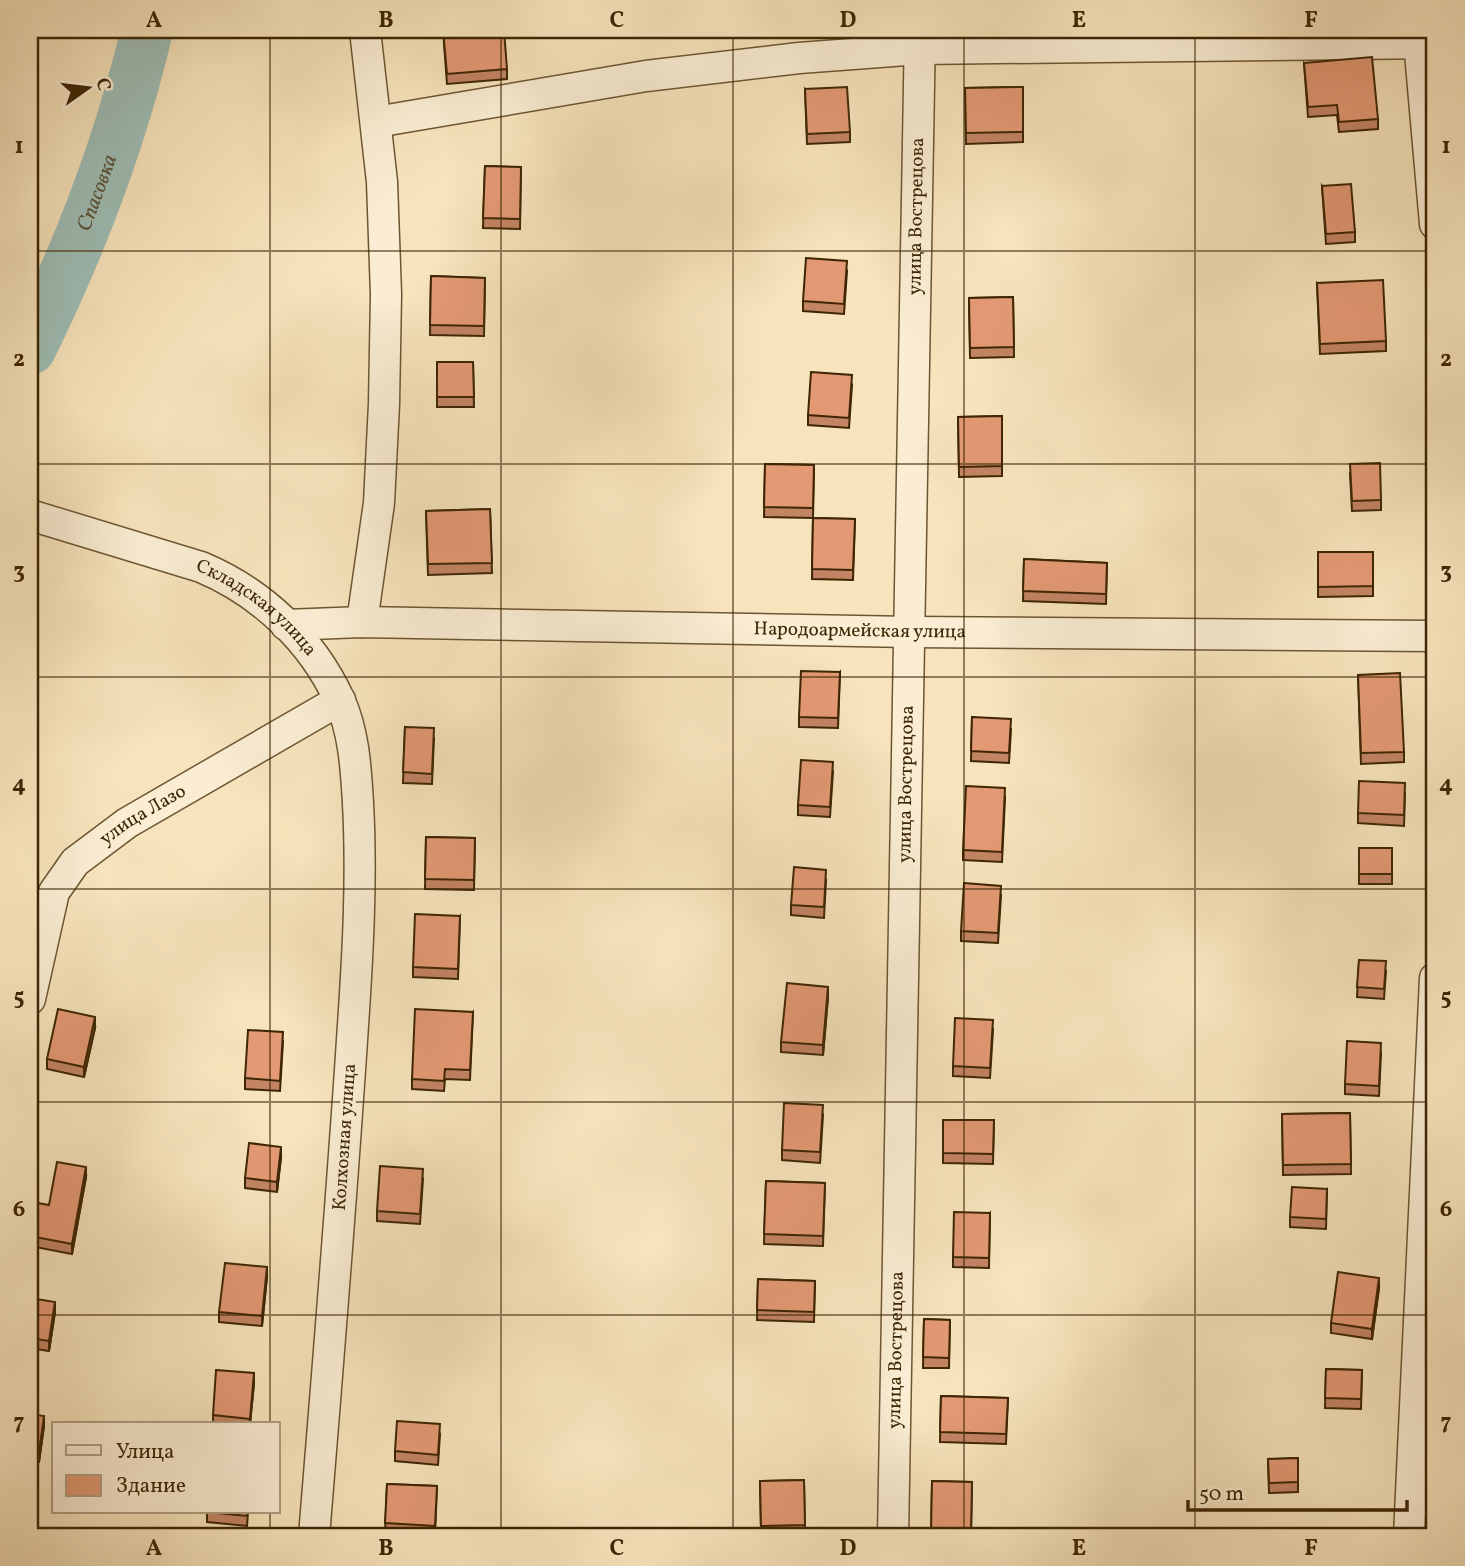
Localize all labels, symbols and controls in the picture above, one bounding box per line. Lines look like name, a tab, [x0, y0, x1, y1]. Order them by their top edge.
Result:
text: A	[146, 5, 162, 37]
text: B	[378, 5, 394, 37]
text: C	[610, 5, 624, 37]
text: D	[840, 5, 857, 37]
text: E	[1072, 5, 1086, 37]
text: F	[1304, 5, 1318, 37]
north arrow	[52, 52, 122, 122]
text: С	[88, 75, 117, 93]
text: 1	[14, 131, 24, 163]
text: 1	[1441, 131, 1451, 163]
street label: улица Вострецова	[902, 137, 931, 295]
water label: Спасовка	[70, 151, 125, 236]
text: 2	[13, 344, 25, 376]
text: 2	[1440, 344, 1452, 376]
street label: Складская улица	[192, 553, 323, 662]
text: 3	[13, 556, 25, 588]
text: 3	[1440, 556, 1452, 588]
street label: Народоармейская улица	[753, 616, 966, 645]
street label: улица Вострецова	[892, 705, 921, 863]
text: 4	[12, 769, 26, 801]
text: 4	[1439, 769, 1453, 801]
street label: улица Лазо	[94, 779, 191, 852]
text: 5	[13, 982, 25, 1014]
text: 5	[1440, 982, 1452, 1014]
street label: Колхозная улица	[327, 1063, 363, 1211]
text: 6	[13, 1194, 25, 1226]
text: 6	[1440, 1194, 1452, 1226]
street label: улица Вострецова	[882, 1271, 911, 1429]
text: 7	[14, 1407, 25, 1439]
text: 7	[1441, 1407, 1452, 1439]
legend	[52, 1422, 280, 1514]
text: Улица	[116, 1438, 174, 1467]
scale bar	[1188, 1468, 1407, 1512]
text: Здание	[116, 1472, 186, 1501]
text: 50 m	[1199, 1480, 1244, 1509]
text: A	[146, 1533, 162, 1565]
text: B	[378, 1533, 394, 1565]
text: C	[610, 1533, 624, 1565]
text: D	[840, 1533, 857, 1565]
text: E	[1072, 1533, 1086, 1565]
text: F	[1304, 1533, 1318, 1565]

